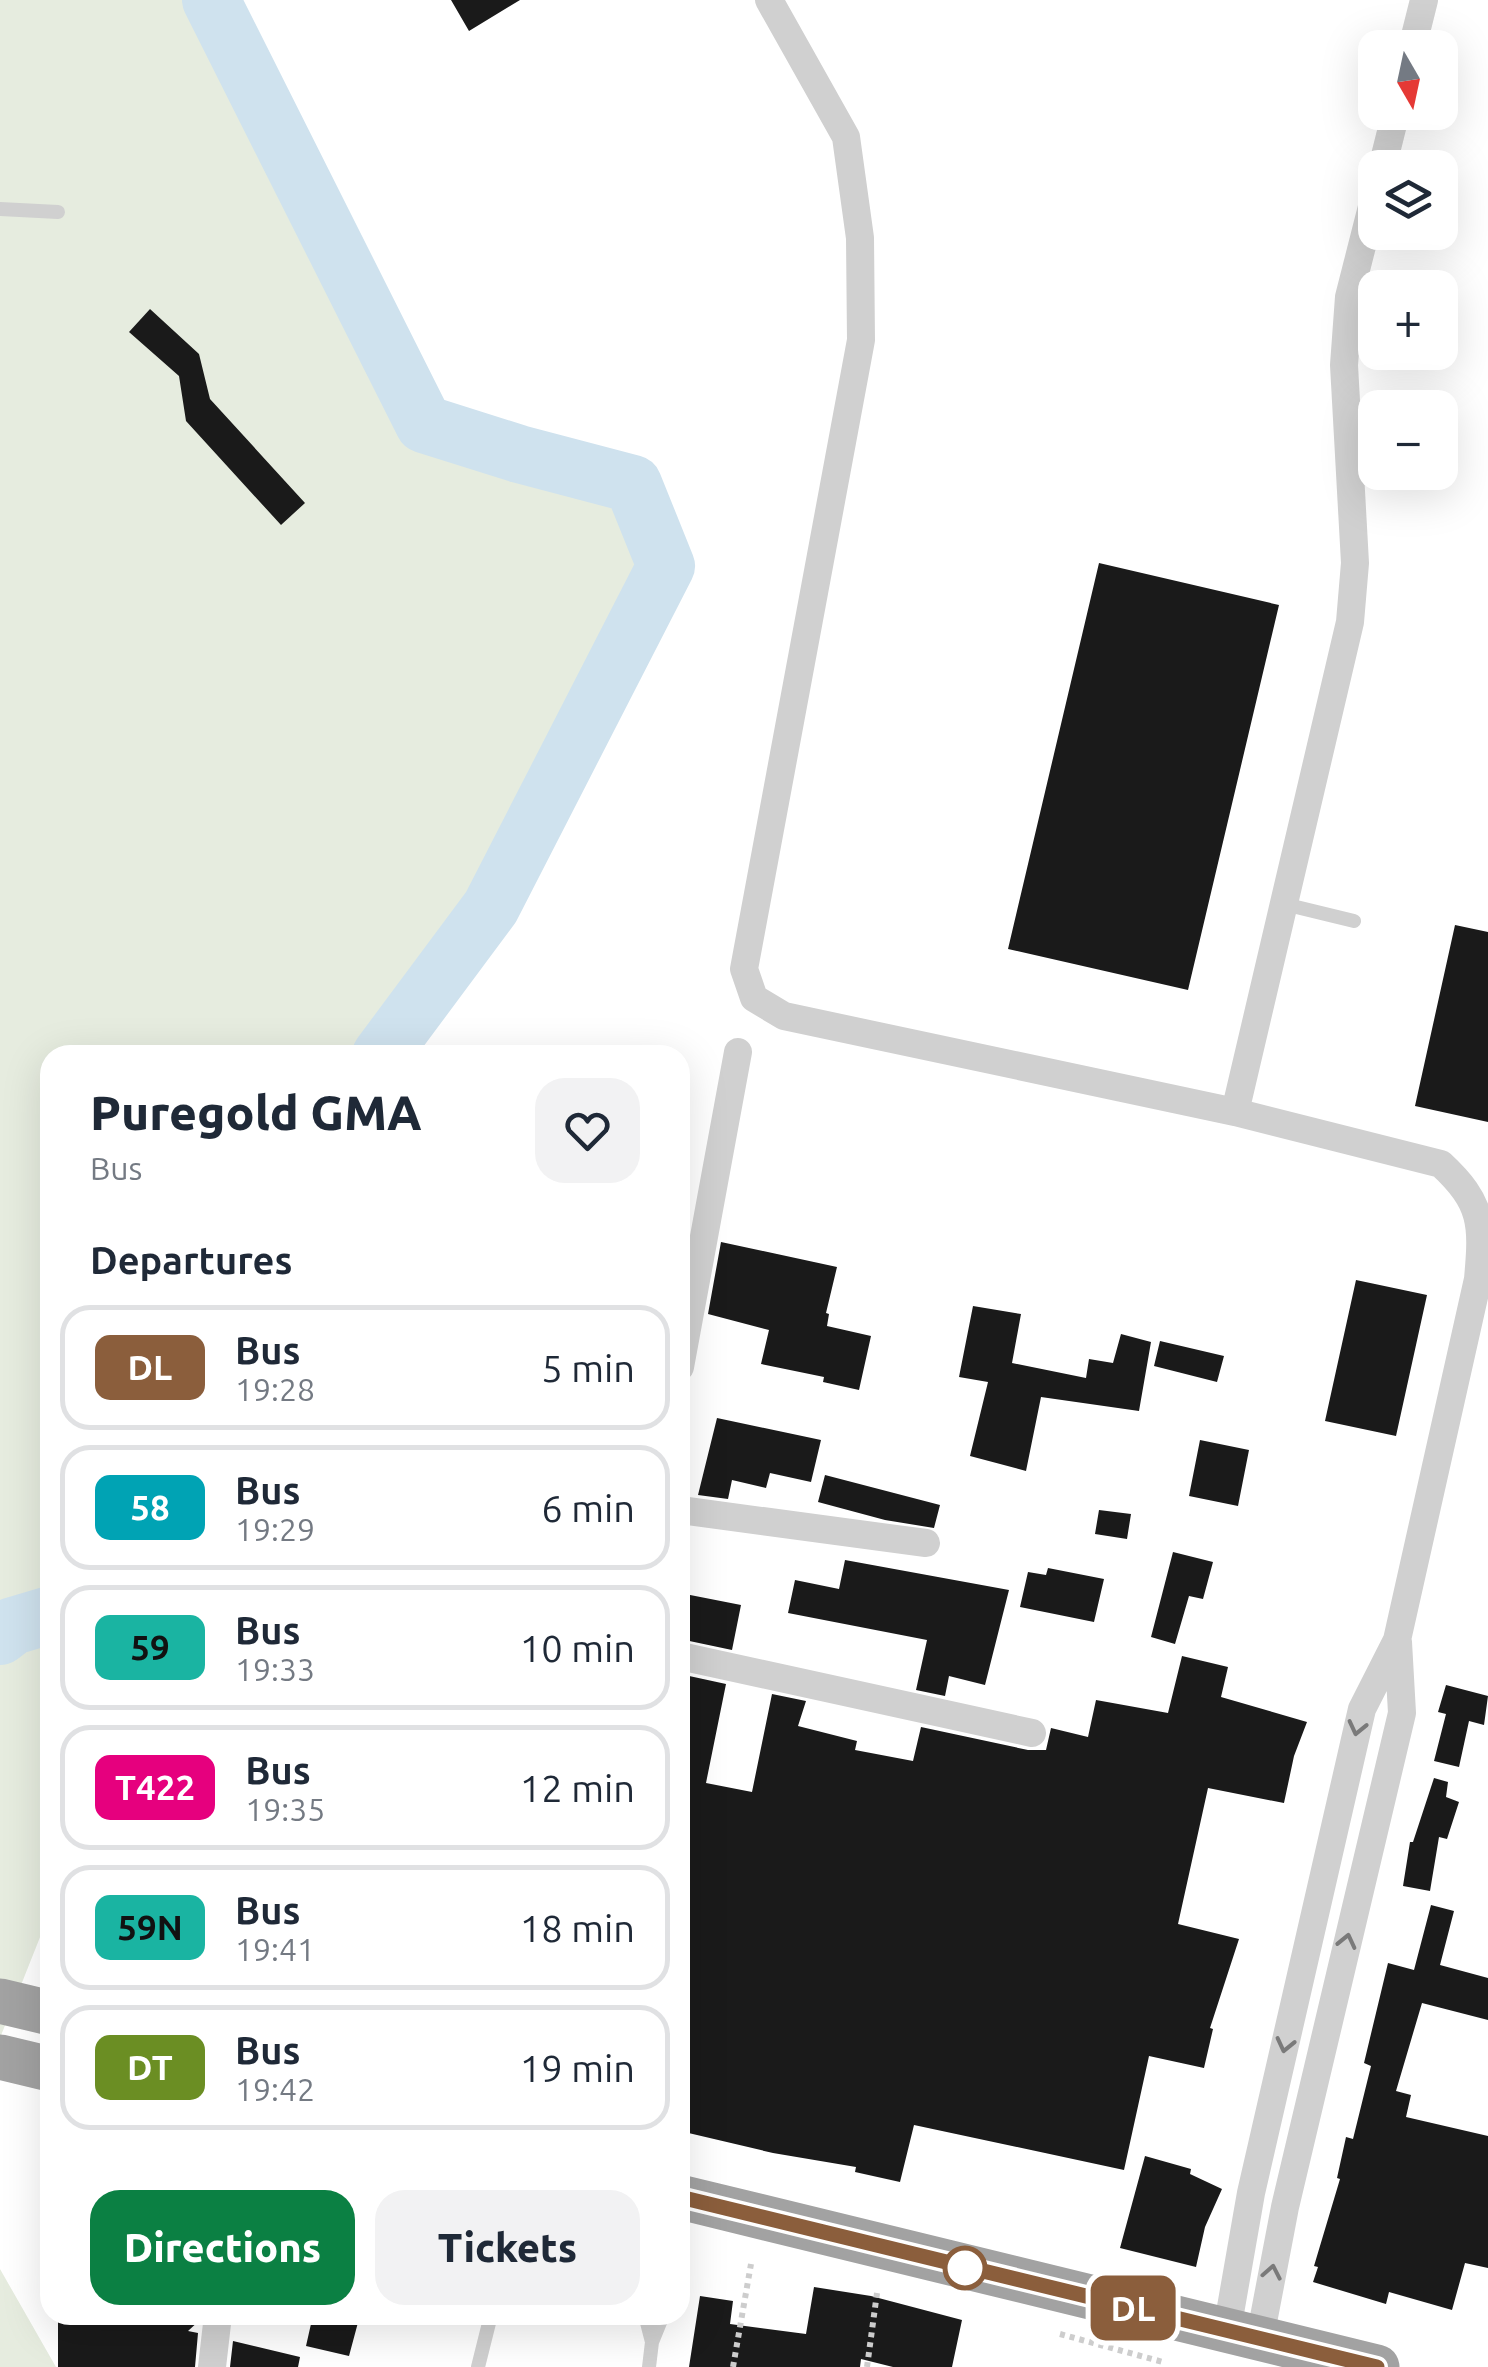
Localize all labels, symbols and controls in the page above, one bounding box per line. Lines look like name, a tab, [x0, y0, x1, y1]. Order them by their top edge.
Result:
north arrow	[1358, 30, 1458, 130]
map controls	[1358, 30, 1458, 490]
button: layers	[1358, 150, 1458, 250]
button: +	[1358, 270, 1458, 370]
button: −	[1358, 390, 1458, 490]
button: heart	[535, 1078, 640, 1183]
text: Puregold GMA	[90, 1085, 422, 1139]
text: Bus	[90, 1150, 142, 1186]
text: Departures	[90, 1239, 292, 1281]
text: Bus	[235, 1329, 300, 1371]
text: DL	[128, 1347, 172, 1387]
text: 5 min	[541, 1347, 635, 1389]
text: 19:28	[235, 1371, 315, 1407]
text: Bus	[235, 1469, 300, 1511]
text: 58	[130, 1487, 170, 1527]
text: 6 min	[541, 1487, 635, 1529]
text: 19:29	[235, 1511, 315, 1547]
text: Bus	[235, 1609, 300, 1651]
text: 59	[130, 1627, 170, 1667]
text: 10 min	[520, 1627, 635, 1669]
text: 19:33	[235, 1651, 315, 1687]
one-way arrow	[1348, 1719, 1369, 1736]
text: Bus	[245, 1749, 311, 1791]
text: T422	[115, 1767, 195, 1807]
text: 12 min	[520, 1767, 635, 1809]
text: 19:35	[245, 1791, 325, 1827]
text: Bus	[235, 1889, 300, 1931]
text: 59N	[117, 1907, 183, 1947]
text: 18 min	[520, 1907, 635, 1949]
text: 19:41	[235, 1931, 315, 1967]
one-way arrow	[1336, 1933, 1357, 1950]
text: Bus	[235, 2029, 300, 2071]
one-way arrow	[1276, 2036, 1297, 2053]
text: DT	[127, 2047, 173, 2087]
text: 19 min	[520, 2047, 635, 2089]
text: 19:42	[235, 2071, 315, 2107]
button: Directions	[90, 2190, 355, 2305]
button: Tickets	[375, 2190, 640, 2305]
unlabelled marker	[944, 2247, 986, 2289]
one-way arrow	[1260, 2264, 1281, 2281]
line badge: DL	[1088, 2276, 1178, 2340]
text: DL	[1111, 2288, 1155, 2328]

